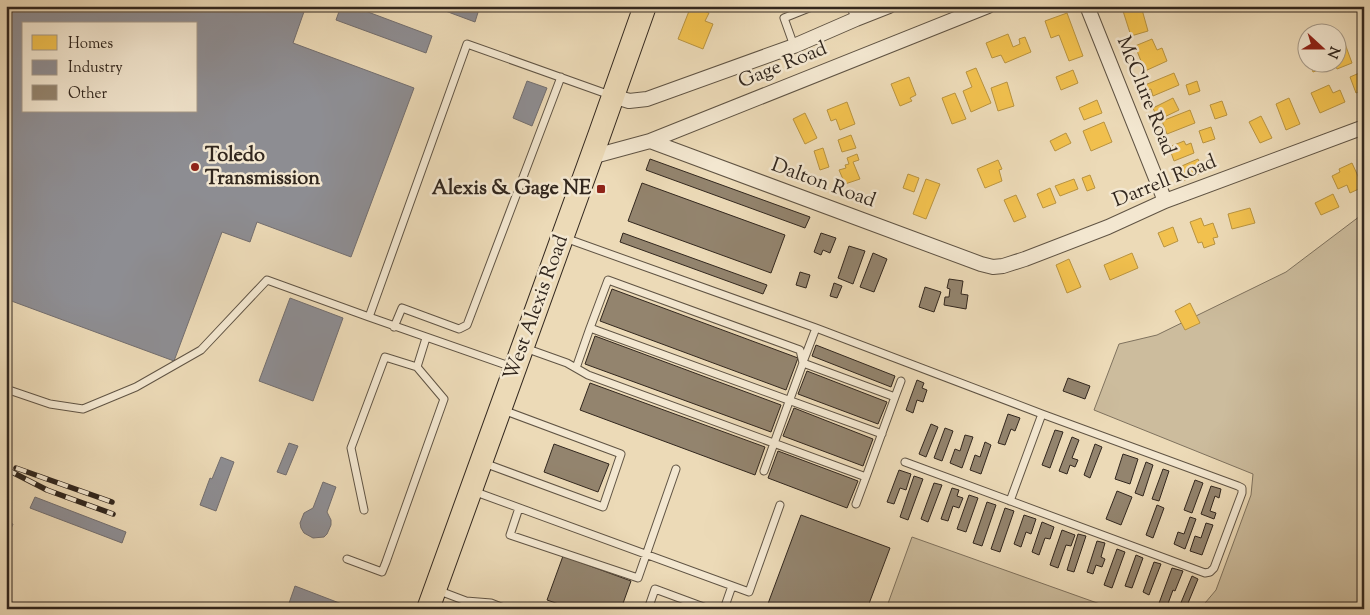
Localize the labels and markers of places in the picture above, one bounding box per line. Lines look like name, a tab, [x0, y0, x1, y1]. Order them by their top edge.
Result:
place label: Toledo Transmission	[205, 142, 320, 194]
marker: Toledo Transmission	[189, 161, 201, 173]
place label: Alexis & Gage NE	[432, 175, 592, 204]
marker: Alexis & Gage NE	[595, 183, 607, 195]

